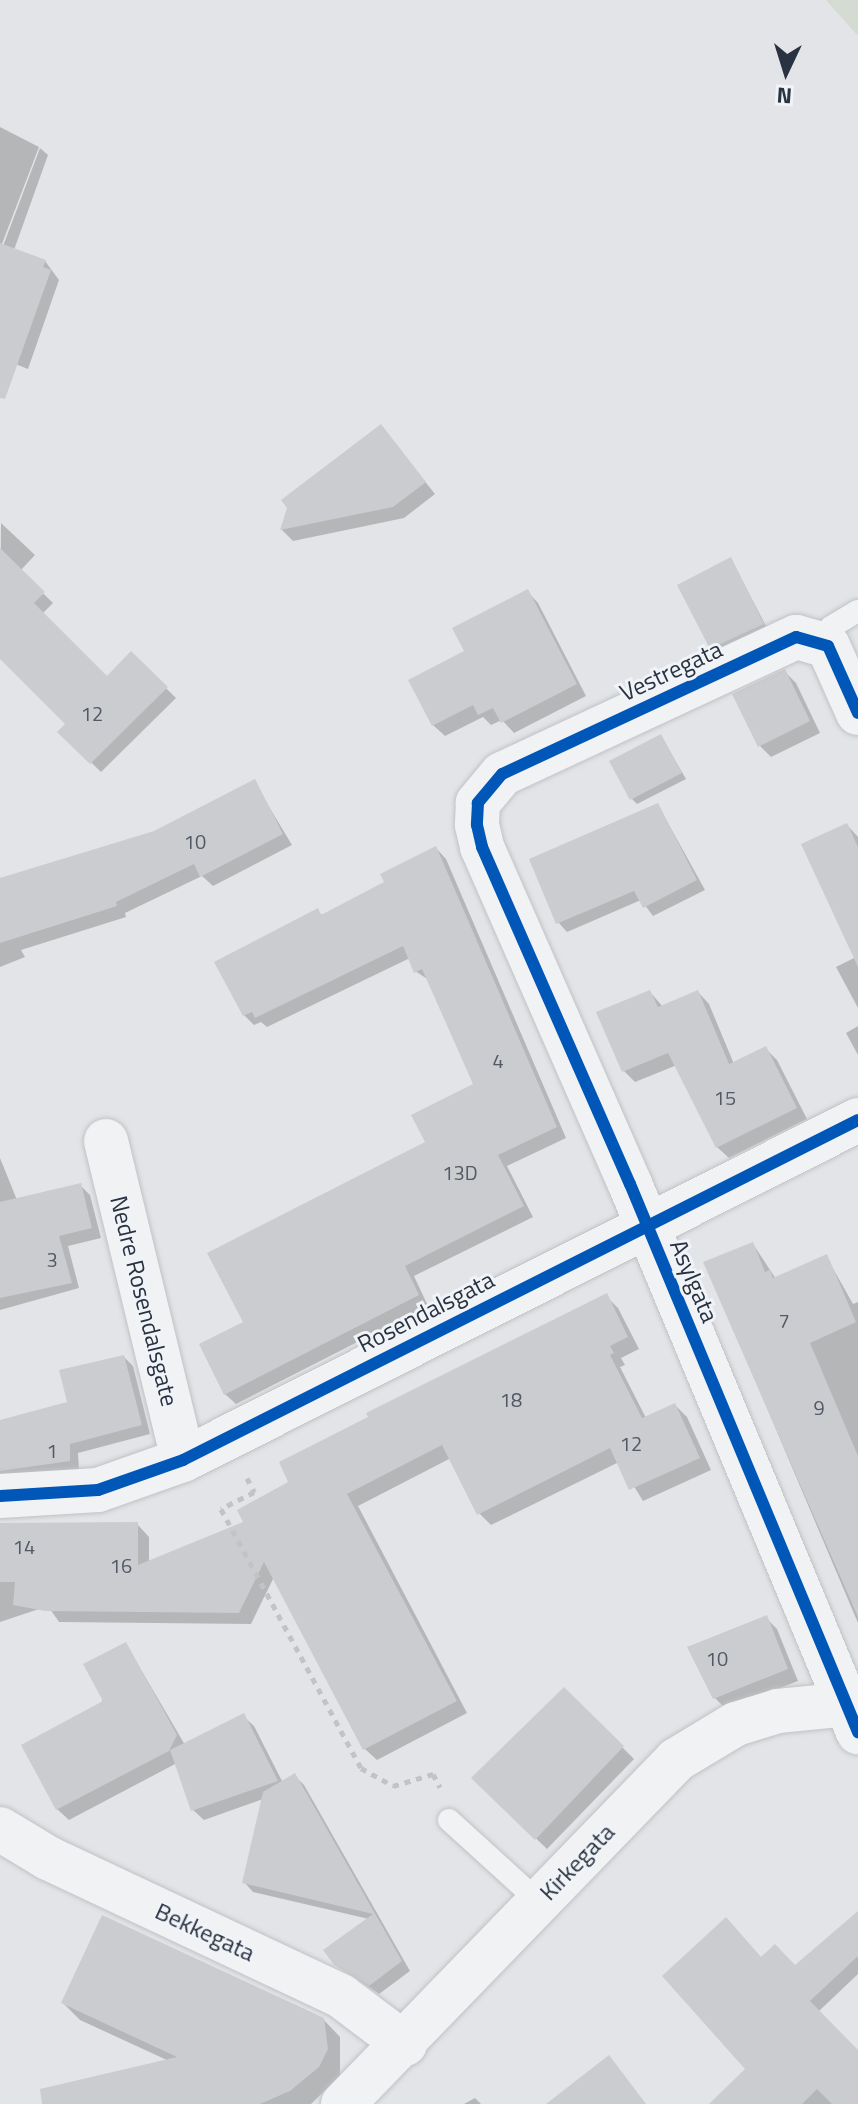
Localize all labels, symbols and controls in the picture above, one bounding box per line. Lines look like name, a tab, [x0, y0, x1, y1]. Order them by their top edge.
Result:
north arrow	[746, 32, 826, 112]
text: N	[776, 78, 793, 113]
street label: Vestregata	[615, 635, 727, 707]
house number: 12	[81, 701, 103, 725]
house number: 10	[184, 829, 206, 853]
house number: 4	[492, 1048, 504, 1072]
house number: 15	[714, 1085, 736, 1109]
house number: 13D	[442, 1160, 478, 1184]
street label: Nedre Rosendalsgate	[104, 1193, 184, 1409]
street label: Asylgata	[664, 1235, 724, 1327]
house number: 3	[46, 1247, 58, 1271]
street label: Rosendalsgata	[353, 1265, 499, 1359]
house number: 7	[778, 1308, 790, 1332]
house number: 18	[500, 1387, 522, 1411]
house number: 9	[813, 1395, 825, 1419]
house number: 12	[620, 1431, 642, 1455]
house number: 1	[46, 1438, 58, 1462]
house number: 14	[13, 1534, 35, 1558]
house number: 16	[110, 1553, 132, 1577]
house number: 10	[706, 1646, 728, 1670]
street label: Kirkegata	[534, 1818, 620, 1906]
street label: Bekkegata	[151, 1896, 259, 1968]

